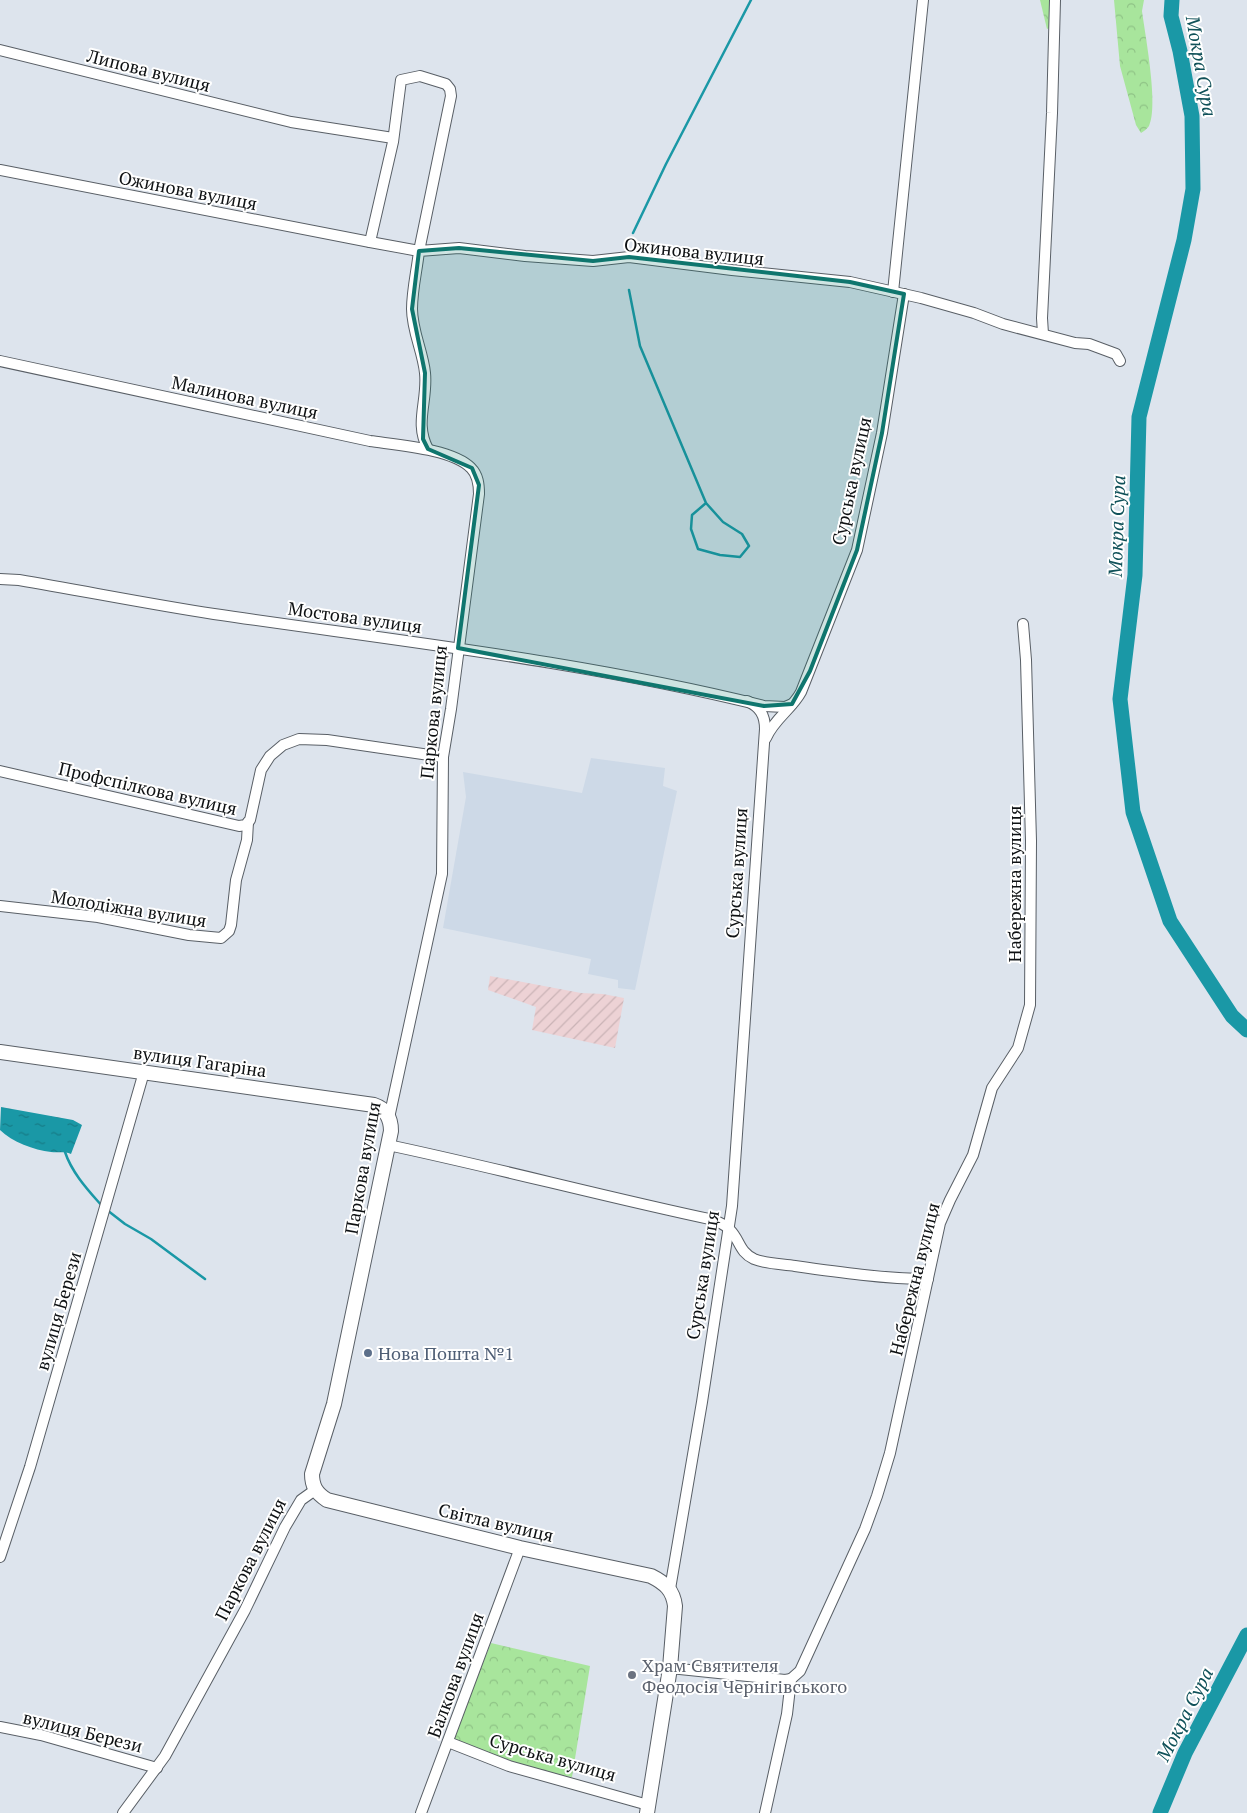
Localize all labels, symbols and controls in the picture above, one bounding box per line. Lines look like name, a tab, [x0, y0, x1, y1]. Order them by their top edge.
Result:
water label: Мокра Сура	[1181, 13, 1223, 118]
street label: Липова вулиця	[84, 43, 213, 97]
street label: Ожинова вулиця	[117, 165, 259, 215]
street label: Ожинова вулиця	[623, 232, 765, 270]
street label: Малинова вулиця	[170, 370, 320, 424]
street label: Сурська вулиця	[826, 415, 876, 547]
water label: Мокра Сура	[1102, 475, 1130, 578]
street label: Мостова вулиця	[286, 596, 424, 638]
street label: Паркова вулиця	[414, 644, 452, 780]
street label: Профспілкова вулиця	[56, 756, 240, 820]
street label: Набережна вулиця	[1002, 806, 1026, 962]
street label: Сурська вулиця	[719, 807, 753, 939]
street label: Молодіжна вулиця	[49, 884, 209, 932]
street label: вулиця Гагаріна	[132, 1040, 268, 1082]
street label: Паркова вулиця	[339, 1100, 385, 1236]
street label: Набережна вулиця	[883, 1200, 945, 1358]
street label: Сурська вулиця	[680, 1209, 724, 1341]
street label: вулиця Берези	[30, 1249, 86, 1373]
place label: Нова Пошта №1	[378, 1341, 514, 1365]
marker: Нова Пошта №1	[362, 1347, 374, 1359]
street label: Паркова вулиця	[209, 1494, 291, 1624]
street label: Світла вулиця	[436, 1497, 556, 1547]
street label: Балкова вулиця	[421, 1609, 489, 1741]
place label: Храм Святителя Феодосія Чернігівського	[642, 1653, 847, 1698]
water label: Мокра Сура	[1149, 1663, 1218, 1766]
marker: Храм Святителя Феодосія Чернігівського	[626, 1669, 638, 1681]
street label: вулиця Берези	[21, 1705, 145, 1757]
street label: Сурська вулиця	[487, 1727, 619, 1787]

